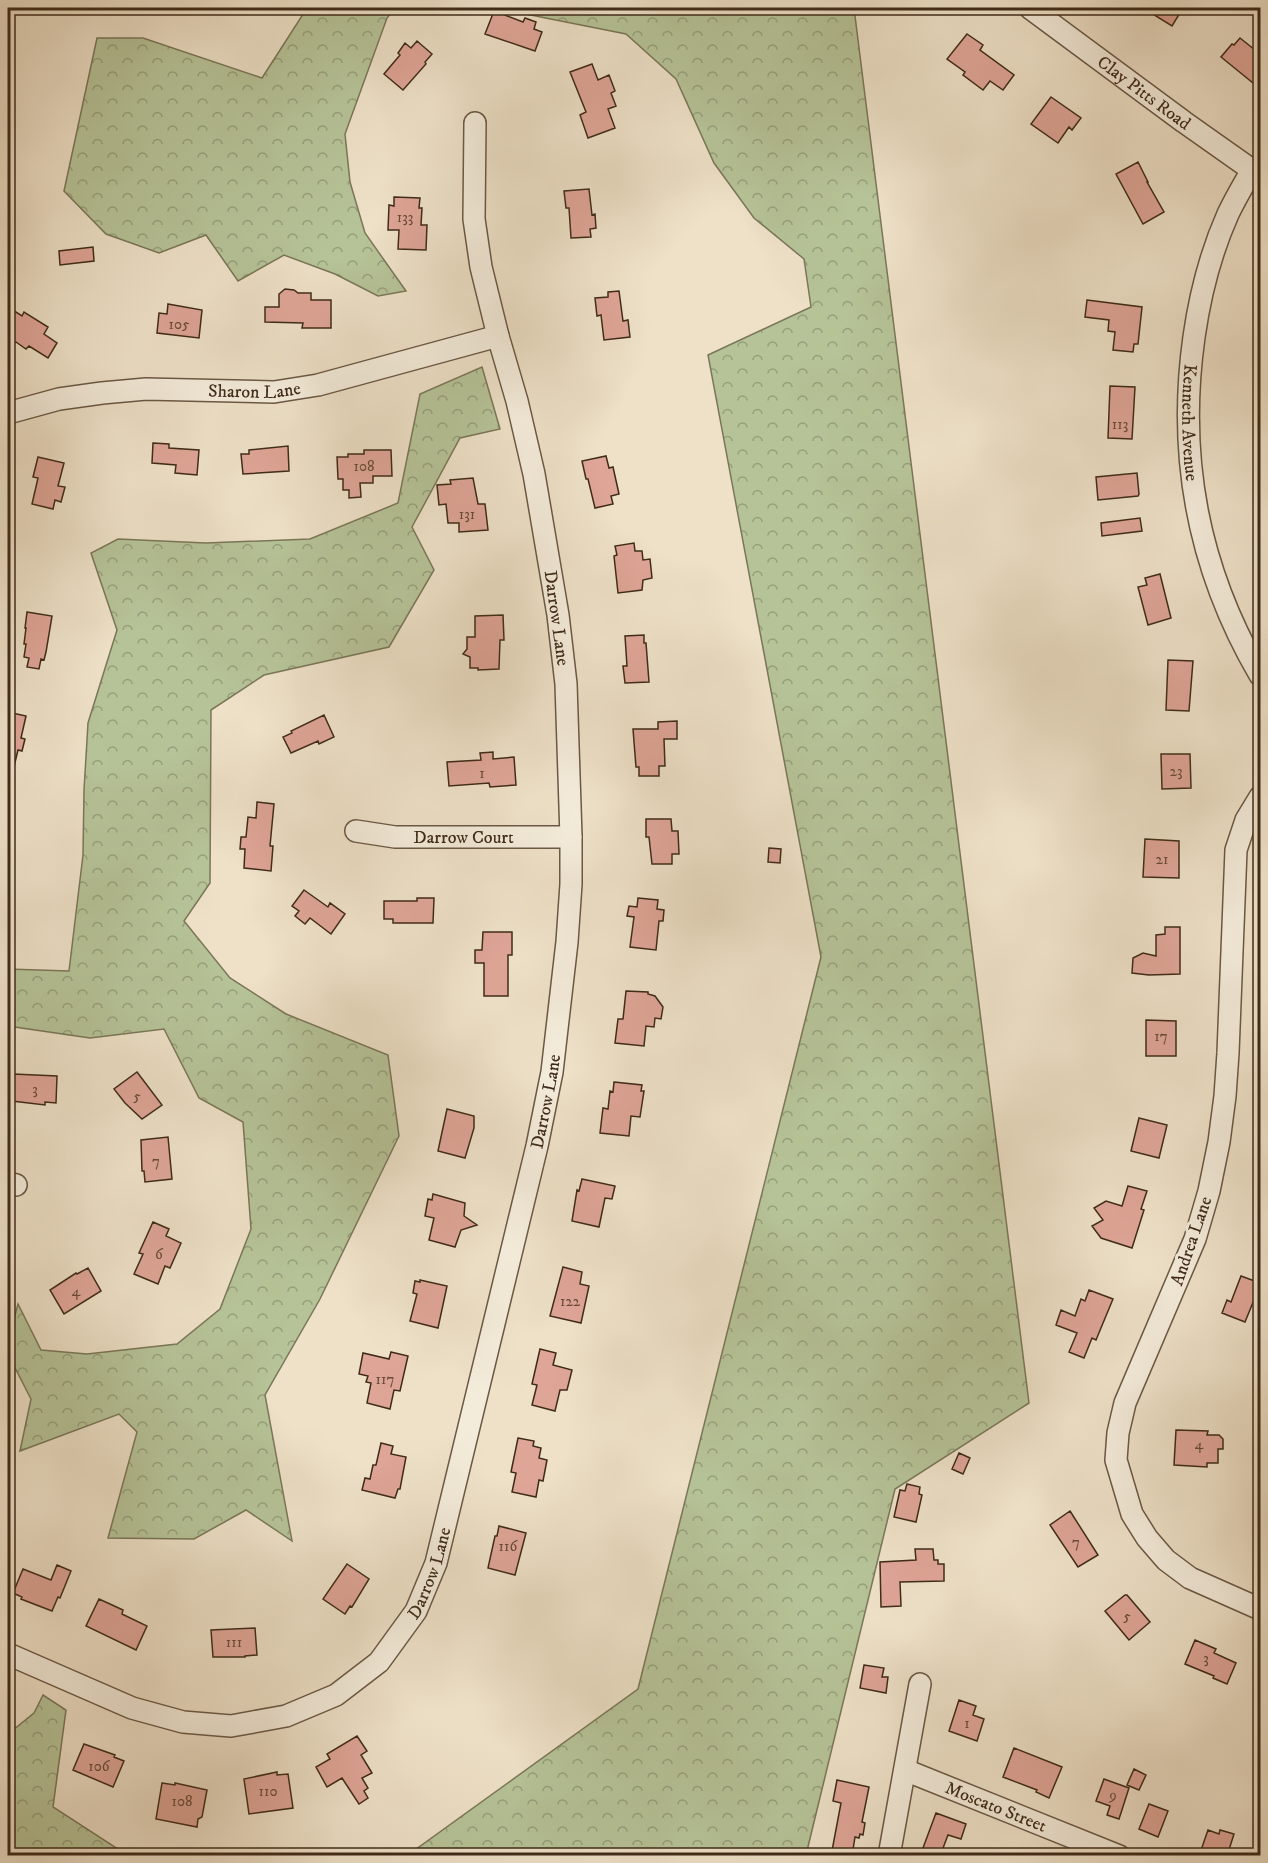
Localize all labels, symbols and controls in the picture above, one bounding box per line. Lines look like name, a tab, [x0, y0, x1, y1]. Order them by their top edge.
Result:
street label: Clay Pitts Road	[1092, 51, 1195, 135]
house number: 133	[397, 208, 413, 227]
house number: 105	[169, 315, 190, 334]
street label: Kenneth Avenue	[1176, 363, 1202, 482]
street label: Sharon Lane	[208, 378, 302, 404]
house number: 113	[1112, 415, 1128, 434]
house number: 108	[353, 457, 375, 476]
house number: 131	[459, 505, 475, 524]
street label: Darrow Lane	[538, 569, 574, 667]
house number: 23	[1170, 762, 1182, 781]
house number: 1	[479, 764, 485, 783]
street label: Darrow Court	[413, 827, 514, 849]
house number: 21	[1156, 850, 1168, 869]
house number: 17	[1154, 1027, 1168, 1046]
street label: Darrow Lane	[527, 1053, 566, 1151]
house number: 3	[32, 1080, 38, 1099]
house number: 5	[133, 1087, 141, 1106]
house number: 7	[152, 1152, 160, 1171]
street label: Andrea Lane	[1166, 1194, 1217, 1289]
house number: 6	[155, 1245, 164, 1264]
house number: 4	[72, 1282, 81, 1301]
house number: 122	[560, 1292, 581, 1311]
house number: 117	[376, 1370, 395, 1389]
house number: 4	[1195, 1435, 1204, 1454]
street label: Darrow Lane	[403, 1525, 456, 1624]
house number: 7	[1072, 1533, 1080, 1552]
house number: 116	[499, 1537, 519, 1556]
house number: 5	[1123, 1607, 1131, 1626]
house number: 111	[226, 1633, 242, 1652]
house number: 3	[1203, 1649, 1209, 1668]
house number: 1	[964, 1714, 970, 1733]
house number: 106	[88, 1757, 111, 1776]
street label: Moscato Street	[942, 1777, 1050, 1838]
house number: 110	[258, 1782, 278, 1801]
house number: 9	[1108, 1786, 1117, 1805]
house number: 108	[171, 1792, 193, 1811]

